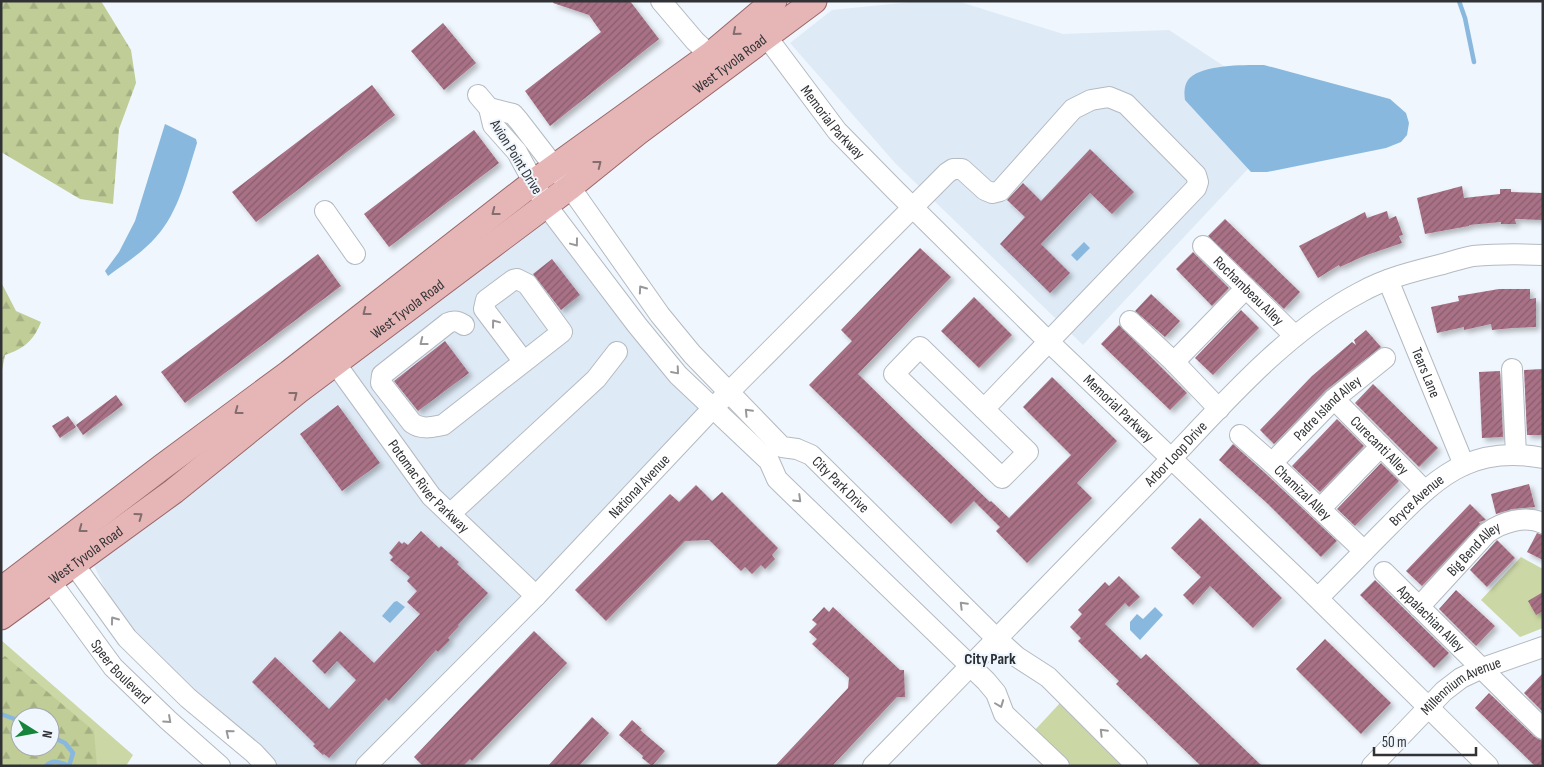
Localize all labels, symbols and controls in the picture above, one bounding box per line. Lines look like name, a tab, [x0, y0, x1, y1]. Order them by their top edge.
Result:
one-way arrow	[733, 26, 742, 35]
street label: West Tyvola Road	[689, 30, 770, 98]
street label: Memorial Parkway	[797, 81, 869, 163]
street label: Avion Point Drive	[485, 115, 547, 198]
one-way arrow	[592, 162, 601, 170]
one-way arrow	[492, 207, 501, 215]
one-way arrow	[569, 237, 578, 247]
street label: Rochambeau Alley	[1209, 252, 1288, 330]
street label: West Tyvola Road	[367, 275, 448, 343]
one-way arrow	[639, 286, 648, 295]
one-way arrow	[363, 306, 372, 315]
one-way arrow	[492, 319, 501, 329]
one-way arrow	[420, 337, 429, 346]
street label: Tears Lane	[1407, 345, 1445, 400]
one-way arrow	[670, 366, 679, 375]
street label: Memorial Parkway	[1079, 370, 1158, 447]
street label: Padre Island Alley	[1289, 371, 1365, 445]
one-way arrow	[288, 392, 297, 400]
one-way arrow	[234, 405, 244, 414]
one-way arrow	[745, 409, 754, 418]
street label: Curecanti Alley	[1346, 412, 1413, 479]
street label: Arbor Loop Drive	[1140, 417, 1211, 491]
street label: Potomac River Parkway	[384, 436, 474, 537]
street label: National Avenue	[604, 450, 674, 522]
street label: City Park Drive	[808, 452, 874, 517]
street label: Chamizal Alley	[1270, 461, 1336, 524]
street label: Bryce Avenue	[1385, 470, 1448, 530]
one-way arrow	[792, 493, 801, 502]
one-way arrow	[134, 513, 143, 523]
street label: Big Bend Alley	[1443, 517, 1504, 580]
street label: West Tyvola Road	[45, 522, 127, 589]
one-way arrow	[78, 523, 88, 532]
street label: Appalachian Alley	[1393, 580, 1469, 656]
one-way arrow	[960, 602, 969, 611]
one-way arrow	[111, 616, 120, 626]
street label: Speer Boulevard	[87, 636, 155, 708]
district label: City Park	[964, 650, 1016, 669]
street label: Millennium Avenue	[1416, 653, 1504, 719]
one-way arrow	[994, 699, 1004, 707]
north arrow	[10, 707, 60, 757]
one-way arrow	[163, 714, 172, 723]
scale bar	[1374, 724, 1476, 756]
one-way arrow	[1099, 728, 1108, 737]
text: N	[38, 729, 56, 740]
one-way arrow	[226, 730, 235, 739]
text: 50 m	[1382, 733, 1407, 752]

